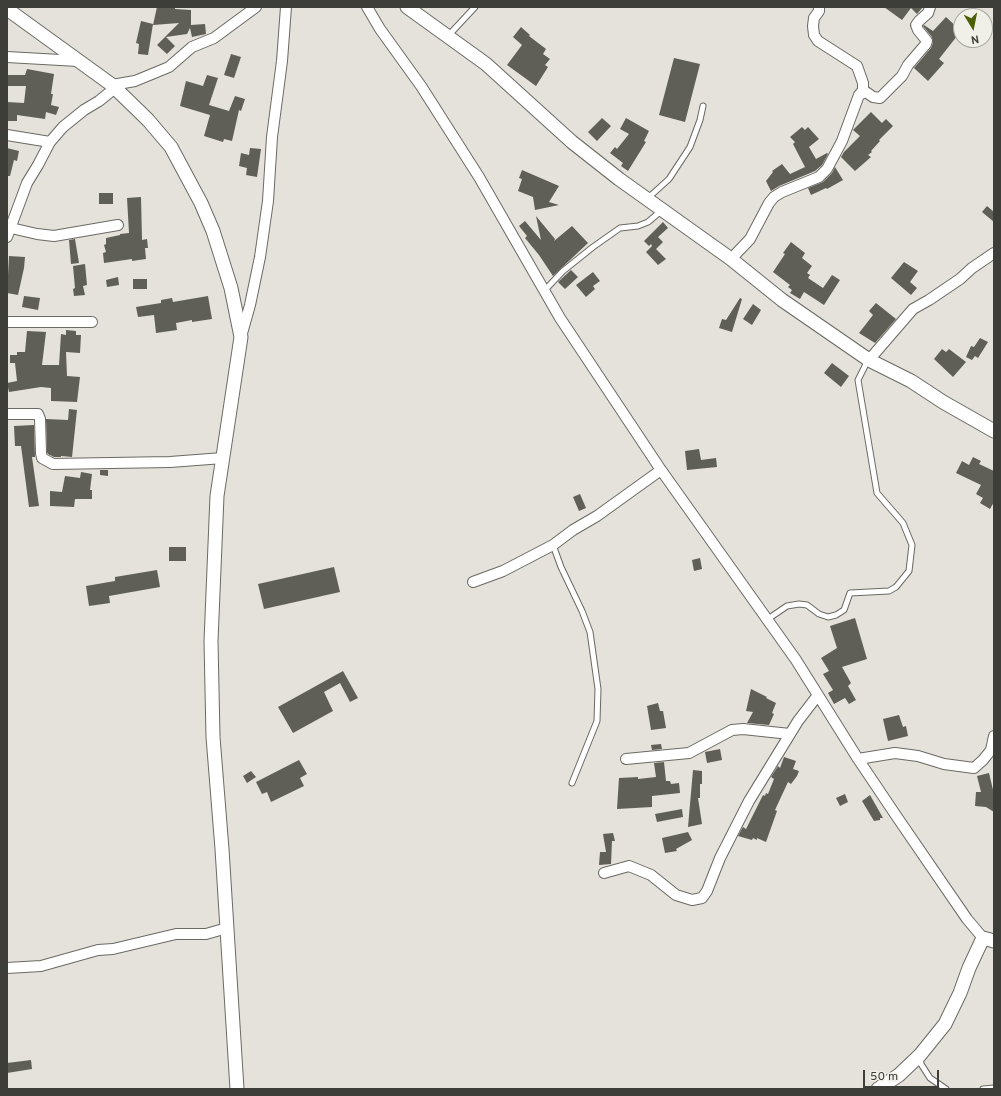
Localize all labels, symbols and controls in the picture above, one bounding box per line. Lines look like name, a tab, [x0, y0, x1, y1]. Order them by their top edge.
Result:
north arrow	[953, 8, 993, 48]
text: N	[970, 31, 980, 46]
scale bar	[865, 1062, 941, 1088]
text: 50 m	[870, 1069, 898, 1085]

